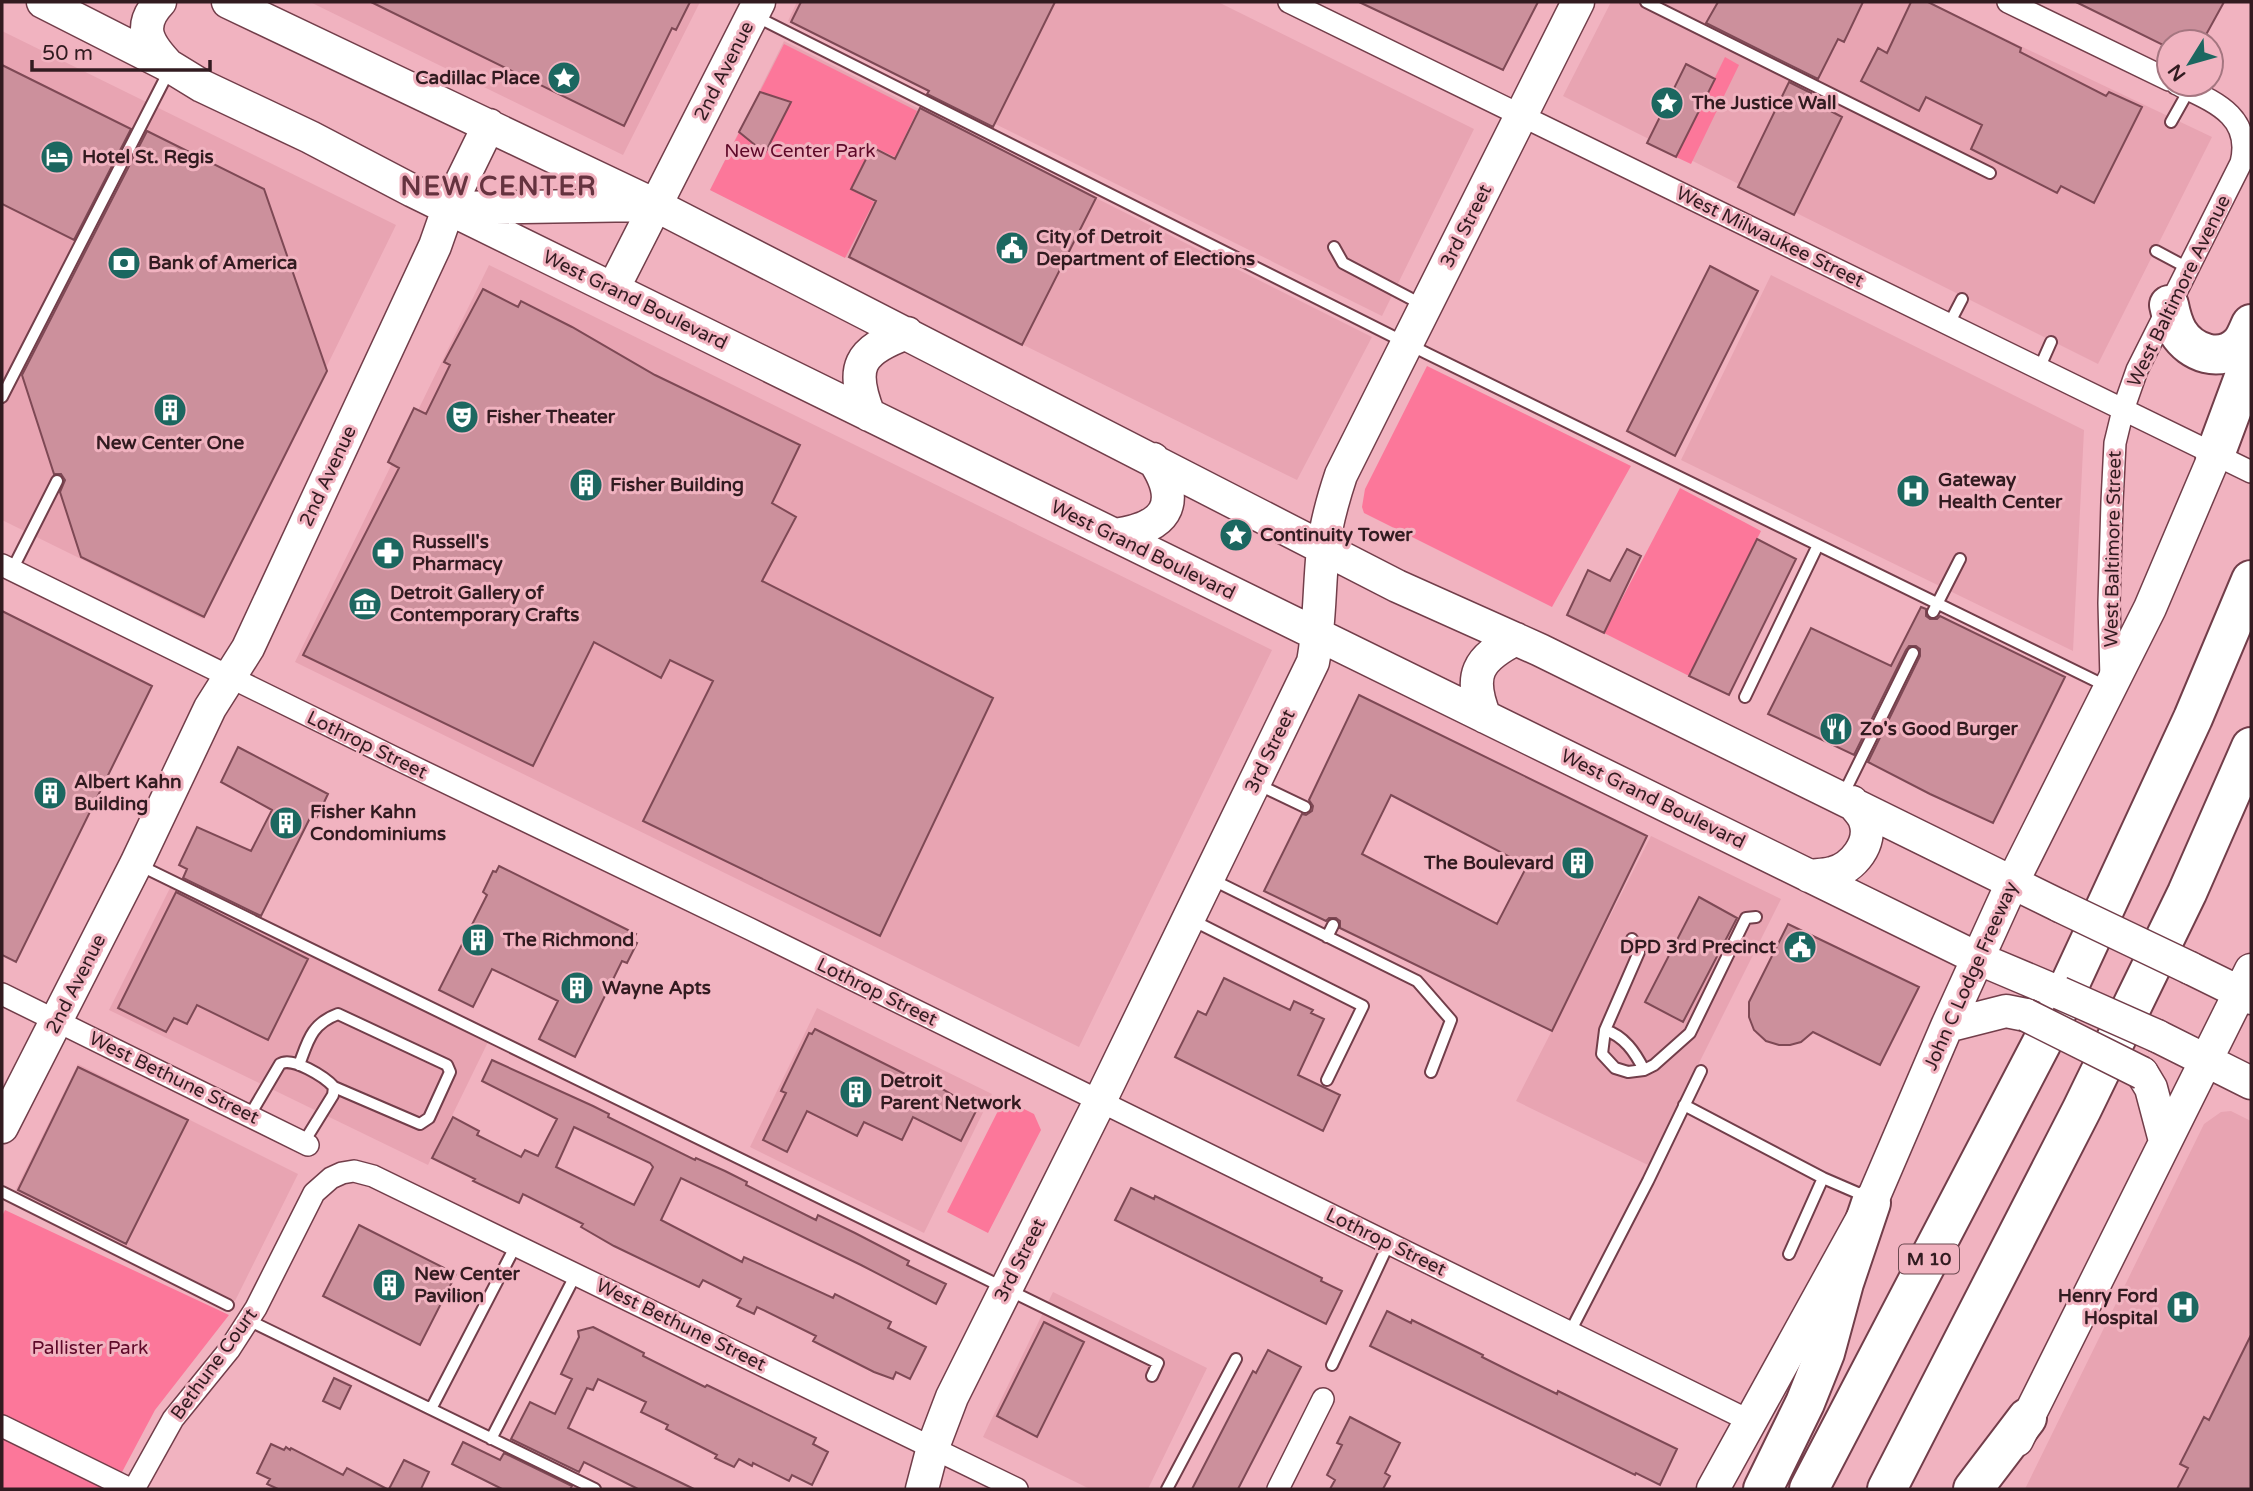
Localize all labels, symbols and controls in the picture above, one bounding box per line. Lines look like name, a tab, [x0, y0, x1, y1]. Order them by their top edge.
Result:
street label: 2nd Avenue	[690, 18, 758, 124]
scale bar	[32, 28, 210, 72]
north arrow	[2155, 28, 2225, 98]
text: 50 m	[42, 41, 93, 66]
place icon: Cadillac Place	[545, 59, 583, 97]
text: N	[2164, 60, 2191, 85]
place label: Cadillac Place	[415, 67, 540, 89]
place icon: The Justice Wall	[1648, 84, 1686, 122]
place label: The Justice Wall	[1691, 92, 1837, 114]
hotel icon: Hotel St. Regis	[38, 138, 76, 176]
park label: New Center Park	[724, 140, 876, 162]
place label: Hotel St. Regis	[82, 146, 214, 169]
district label: NEW CENTER	[401, 171, 597, 202]
street label: 3rd Street	[1436, 181, 1496, 271]
street label: West Milwaukee Street	[1673, 182, 1867, 292]
street label: West Baltimore Avenue	[2123, 192, 2235, 390]
place label: City of Detroit Department of Elections	[1036, 226, 1255, 271]
public building icon: City of Detroit Department of Elections	[993, 229, 1031, 267]
bank icon: Bank of America	[105, 244, 143, 282]
street label: West Grand Boulevard	[539, 246, 731, 354]
place label: Bank of America	[148, 252, 297, 274]
building icon: New Center One	[151, 391, 189, 429]
theatre icon: Fisher Theater	[443, 398, 481, 436]
place label: Fisher Theater	[486, 406, 616, 428]
street label: 2nd Avenue	[295, 422, 361, 530]
place label: New Center One	[96, 432, 244, 454]
street label: West Baltimore Street	[2100, 450, 2126, 648]
building icon: Fisher Building	[567, 466, 605, 504]
place label: Gateway Health Center	[1938, 469, 2063, 513]
hospital icon: Gateway Health Center	[1894, 472, 1932, 510]
place label: Fisher Building	[610, 474, 744, 497]
street label: West Grand Boulevard	[1047, 496, 1239, 604]
place icon: Continuity Tower	[1217, 516, 1255, 554]
place label: Continuity Tower	[1260, 524, 1413, 547]
place label: Russell's Pharmacy	[412, 531, 503, 576]
pharmacy icon: Russell's Pharmacy	[369, 534, 407, 572]
place label: Detroit Gallery of Contemporary Crafts	[390, 582, 579, 627]
museum icon: Detroit Gallery of Contemporary Crafts	[346, 585, 384, 623]
street label: Lothrop Street	[303, 706, 431, 784]
street label: 3rd Street	[1240, 706, 1300, 796]
restaurant icon: Zo's Good Burger	[1817, 710, 1855, 748]
place label: Zo's Good Burger	[1860, 718, 2018, 741]
street label: West Grand Boulevard	[1557, 745, 1749, 853]
place label: Albert Kahn Building	[74, 771, 182, 816]
building icon: Albert Kahn Building	[31, 774, 69, 812]
place label: Fisher Kahn Condominiums	[310, 801, 446, 845]
building icon: Fisher Kahn Condominiums	[267, 804, 305, 842]
building icon: The Boulevard	[1559, 844, 1597, 882]
place label: The Boulevard	[1423, 852, 1554, 874]
street label: John C Lodge Freeway	[1919, 878, 2023, 1074]
building icon: The Richmond	[459, 921, 497, 959]
public building icon: DPD 3rd Precinct	[1781, 928, 1819, 966]
place label: The Richmond	[502, 929, 634, 951]
street label: 2nd Avenue	[42, 931, 110, 1037]
place label: DPD 3rd Precinct	[1620, 936, 1777, 958]
street label: Lothrop Street	[813, 953, 941, 1031]
building icon: Wayne Apts	[558, 969, 596, 1007]
place label: Wayne Apts	[602, 977, 711, 1000]
street label: West Bethune Street	[86, 1027, 262, 1129]
place label: Detroit Parent Network	[880, 1070, 1022, 1114]
building icon: Detroit Parent Network	[837, 1073, 875, 1111]
street label: Lothrop Street	[1322, 1203, 1450, 1281]
street label: 3rd Street	[990, 1215, 1050, 1305]
road number: M 10	[1899, 1244, 1959, 1274]
place label: New Center Pavilion	[414, 1263, 521, 1307]
building icon: New Center Pavilion	[370, 1266, 408, 1304]
street label: West Bethune Street	[593, 1274, 769, 1376]
place label: Henry Ford Hospital	[2058, 1285, 2158, 1330]
hospital icon: Henry Ford Hospital	[2164, 1288, 2202, 1326]
street label: Bethune Court	[166, 1304, 262, 1424]
park label: Pallister Park	[32, 1337, 148, 1359]

